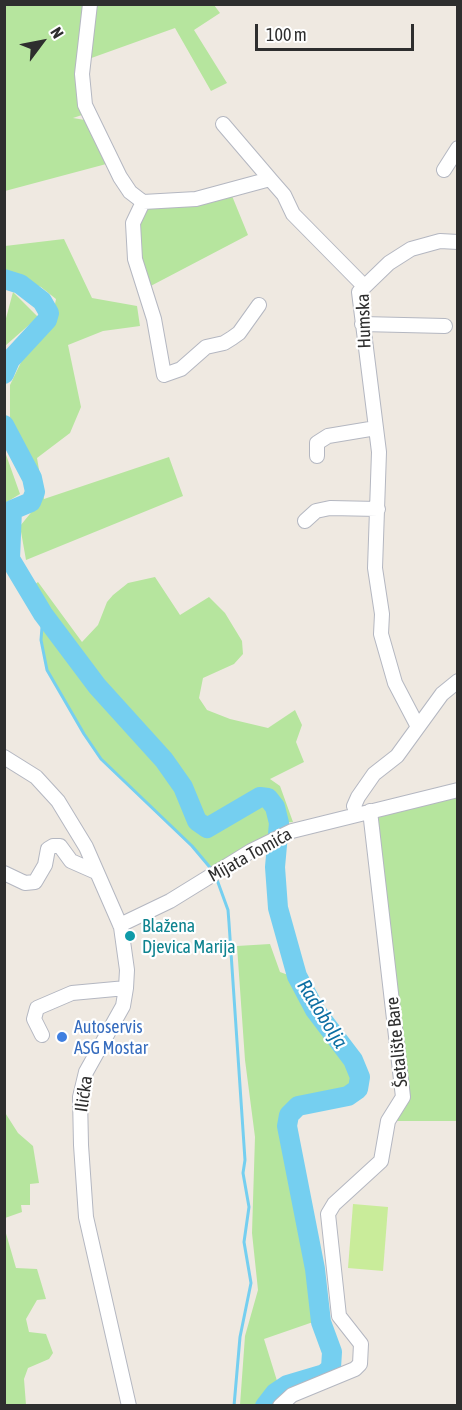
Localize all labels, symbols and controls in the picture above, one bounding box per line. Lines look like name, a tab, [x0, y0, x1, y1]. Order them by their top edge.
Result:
north arrow	[12, 12, 72, 72]
scale bar	[258, 12, 417, 50]
text: N	[47, 24, 67, 41]
text: 100 m	[266, 24, 307, 45]
street label: Humska	[352, 293, 376, 349]
street label: Mijata Tomića	[204, 823, 296, 887]
place label: Blažena Djevica Marija	[142, 915, 236, 958]
marker: Blažena Djevica Marija	[123, 929, 137, 943]
water label: Radobolja	[292, 975, 352, 1053]
street label: Šetalište Bare	[382, 996, 412, 1088]
place label: Autoservis ASG Mostar	[74, 1016, 148, 1058]
marker: Autoservis ASG Mostar	[55, 1030, 69, 1044]
street label: Ilićka	[71, 1074, 97, 1114]

